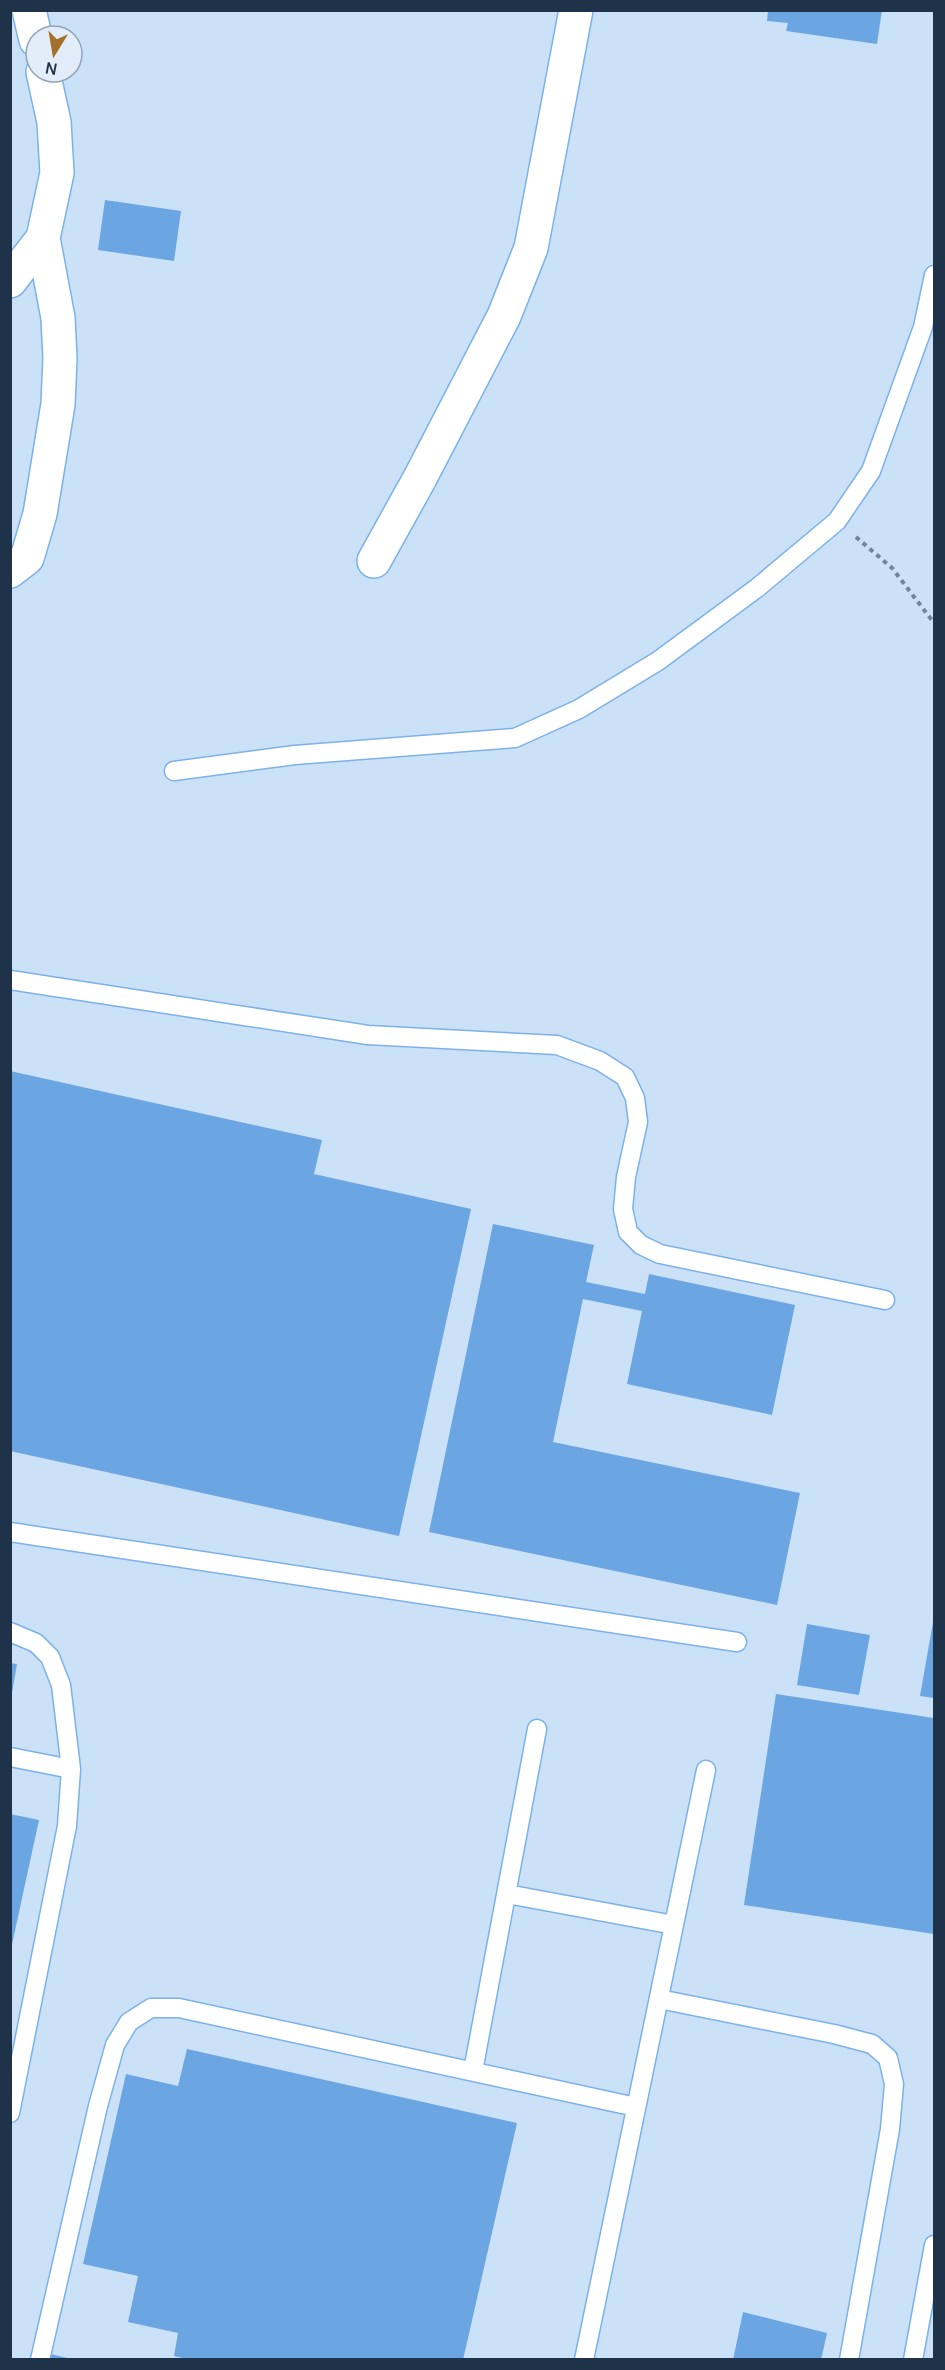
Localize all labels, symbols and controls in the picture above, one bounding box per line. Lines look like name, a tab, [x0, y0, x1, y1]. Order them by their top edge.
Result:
north arrow	[24, 24, 84, 84]
text: N	[43, 57, 59, 81]

